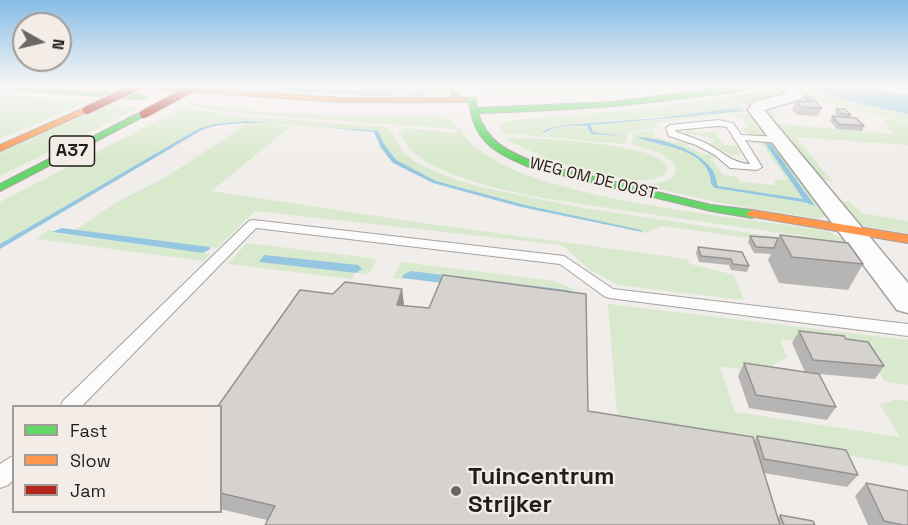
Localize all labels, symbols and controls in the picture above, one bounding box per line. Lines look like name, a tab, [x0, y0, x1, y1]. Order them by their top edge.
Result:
north arrow	[12, 12, 72, 72]
text: N	[47, 38, 69, 51]
road number: A37	[50, 136, 94, 166]
street label: WEG OM DE OOST	[528, 154, 658, 204]
legend	[12, 405, 222, 513]
text: Fast	[70, 419, 107, 442]
text: Slow	[70, 449, 111, 472]
place label: Tuincentrum Strijker	[468, 463, 614, 519]
text: Jam	[70, 479, 106, 502]
marker: Tuincentrum Strijker	[449, 484, 463, 498]

